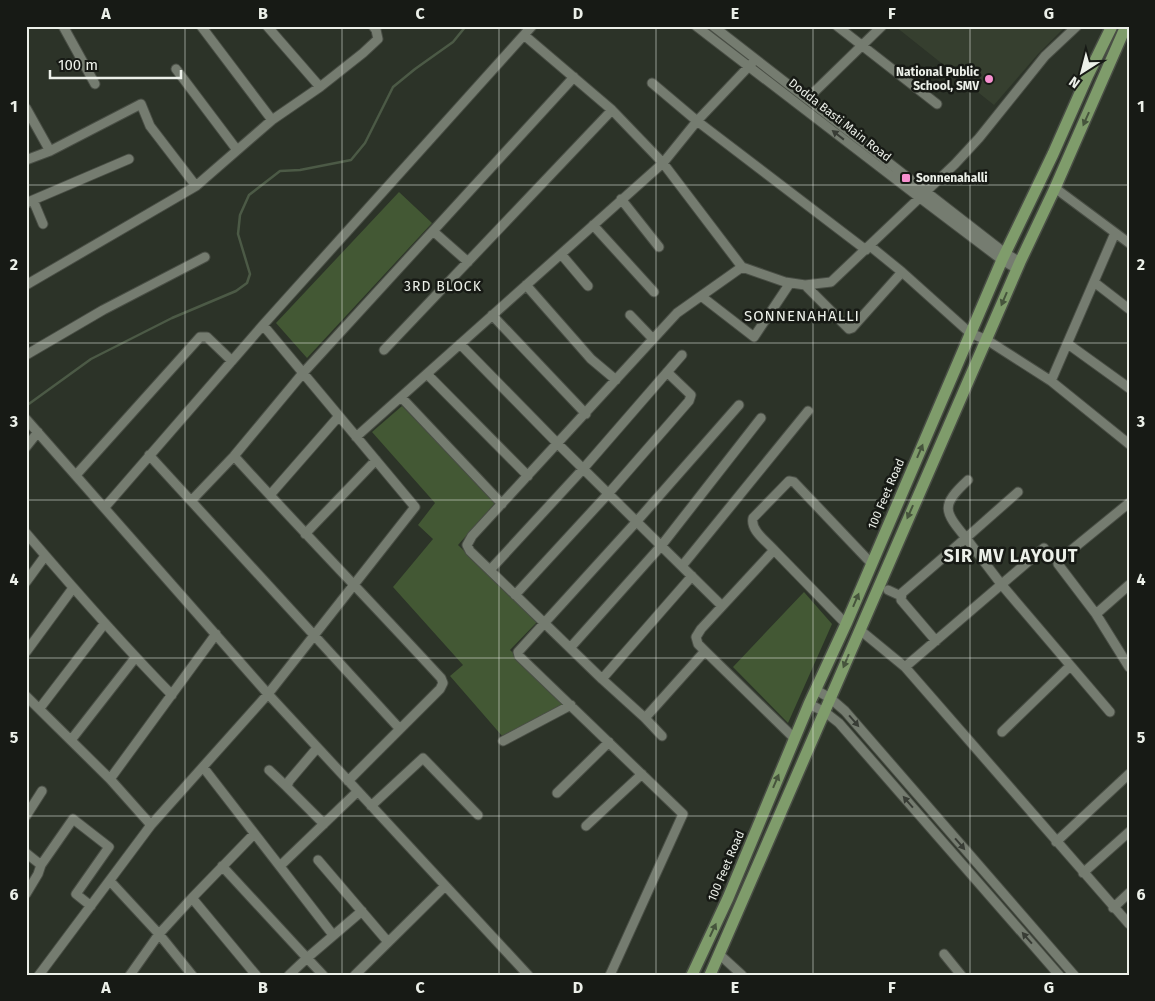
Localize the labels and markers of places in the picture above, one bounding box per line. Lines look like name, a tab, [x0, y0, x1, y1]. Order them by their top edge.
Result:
place label: National Public School, SMV	[896, 65, 980, 93]
marker: National Public School, SMV	[983, 73, 995, 85]
place label: Sonnenahalli	[916, 171, 988, 185]
marker: Sonnenahalli	[900, 172, 912, 184]

